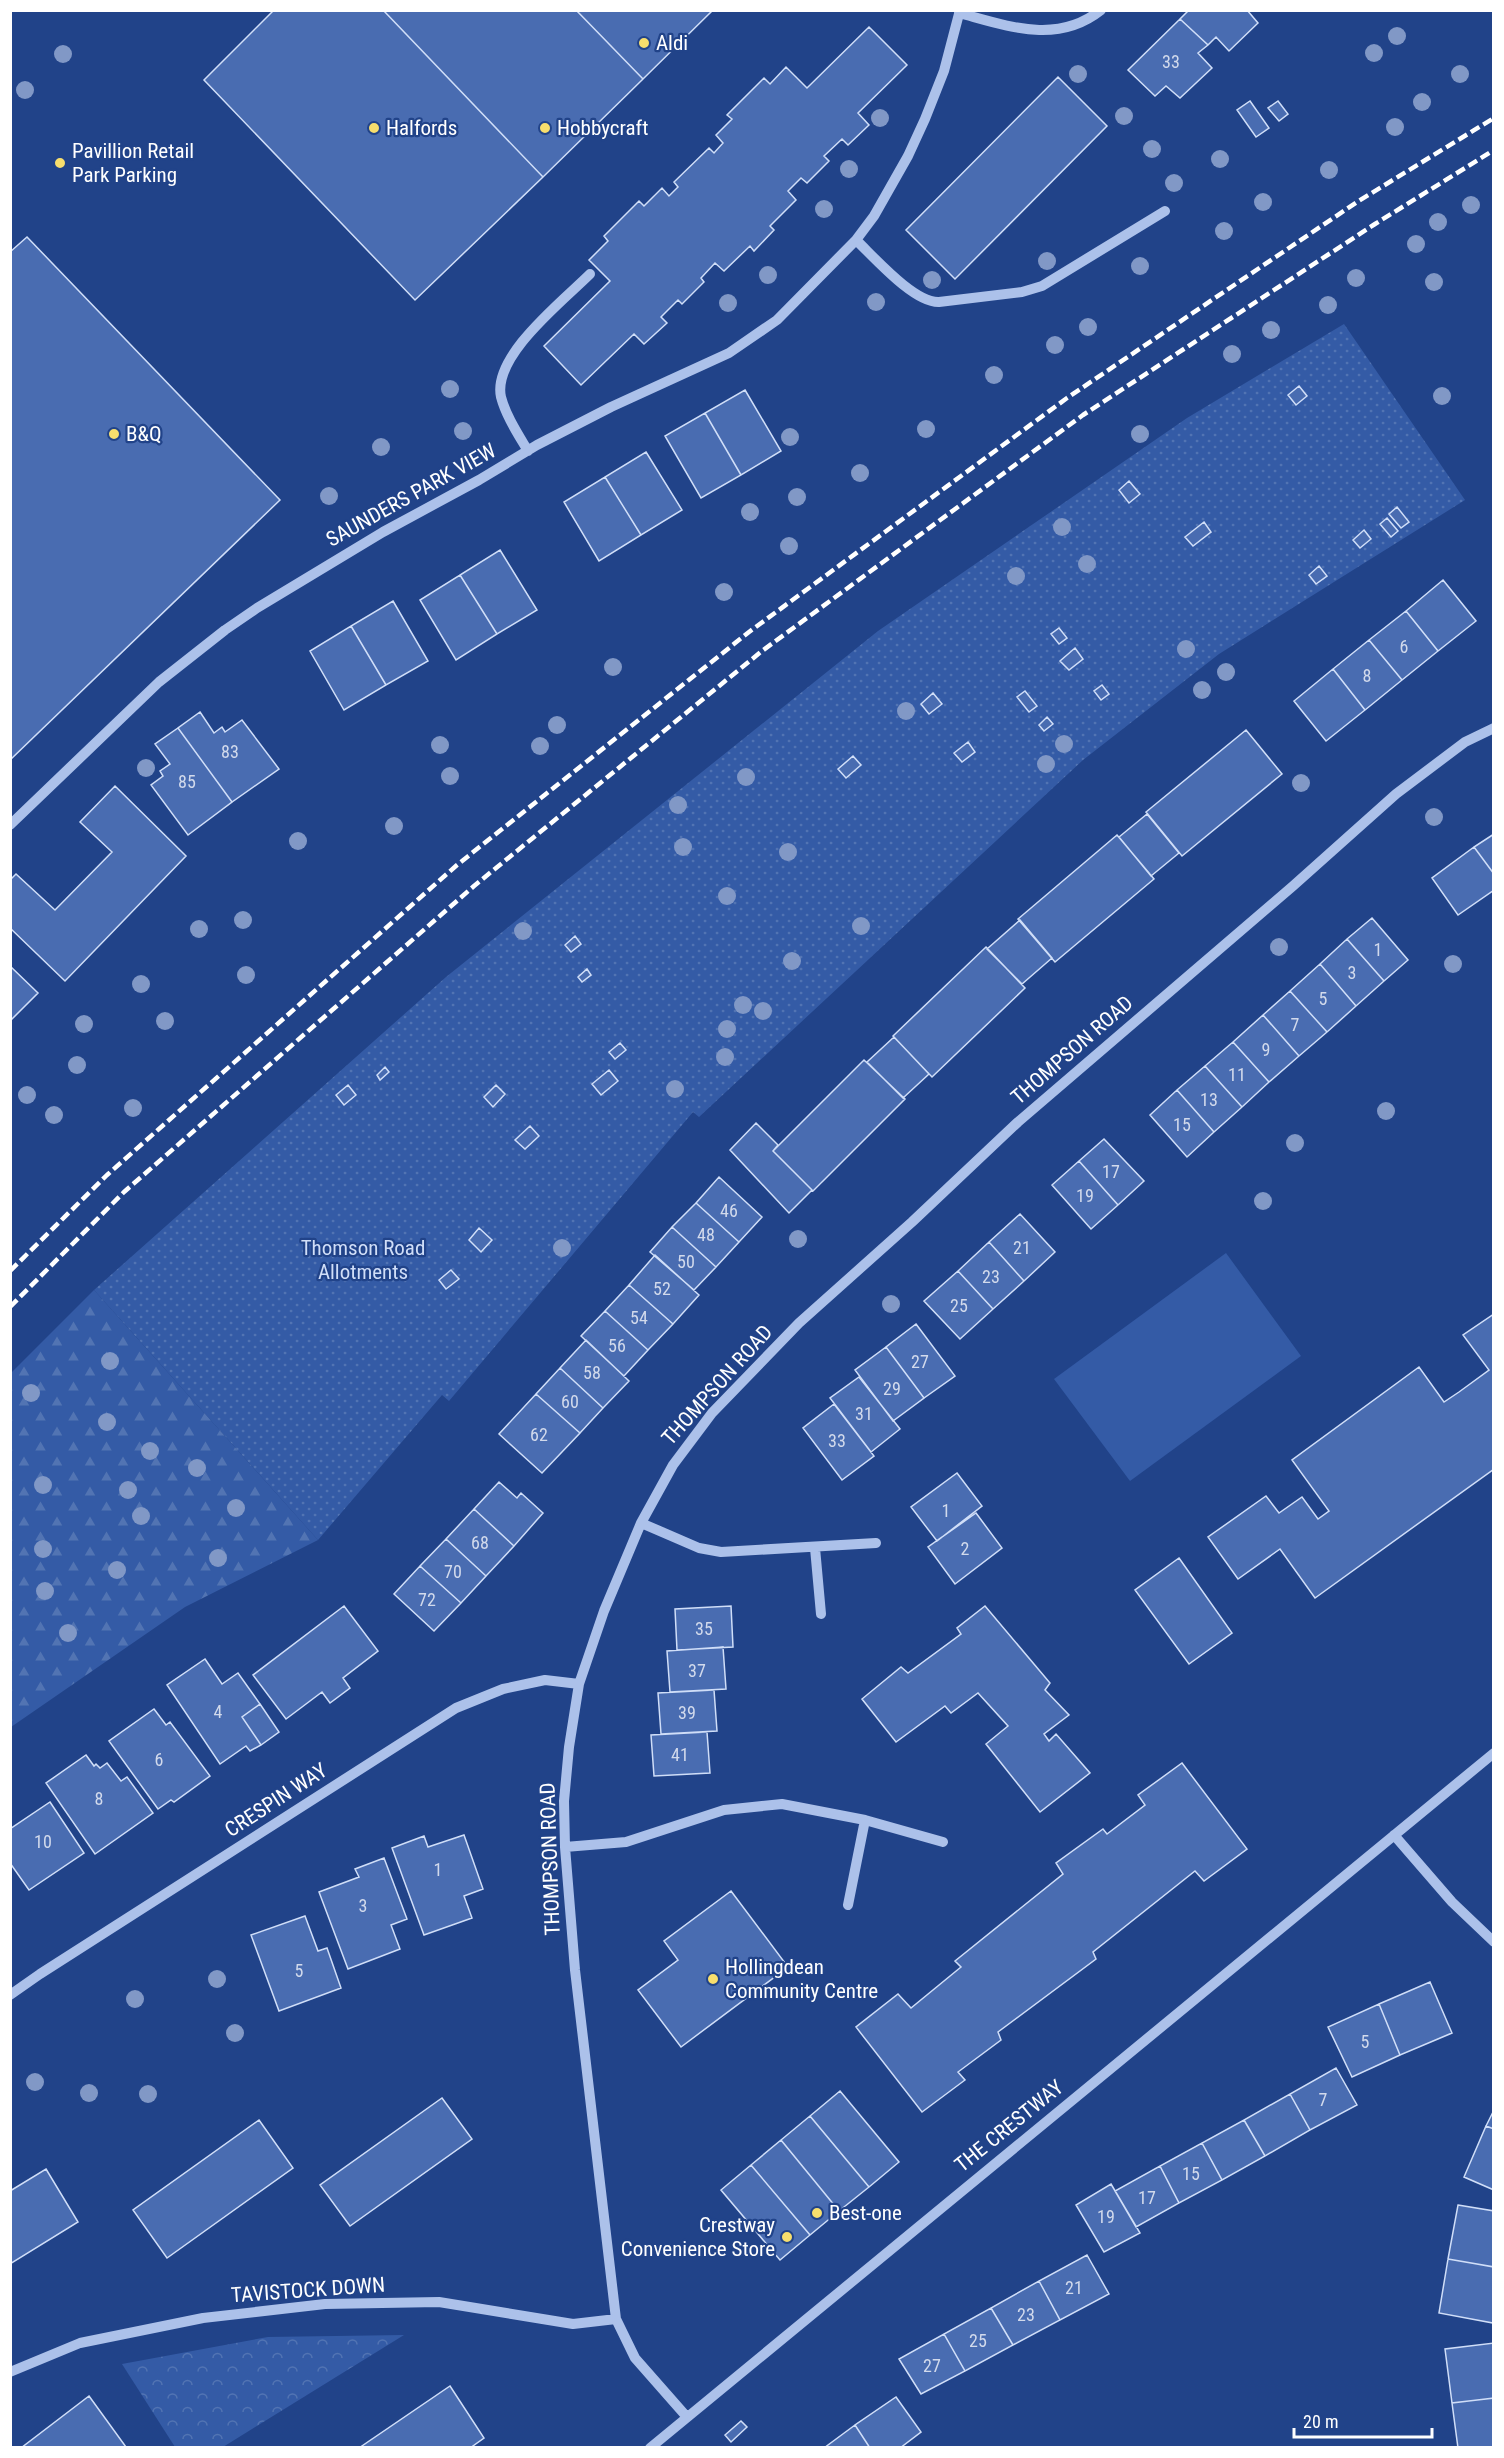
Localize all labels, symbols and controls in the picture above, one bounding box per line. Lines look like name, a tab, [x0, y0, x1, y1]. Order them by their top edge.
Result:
place label: Aldi	[656, 31, 688, 55]
marker: Aldi	[637, 36, 651, 50]
house number: 33	[1162, 51, 1180, 72]
place label: Halfords	[386, 116, 457, 140]
place label: Hobbycraft	[557, 116, 648, 140]
marker: Halfords	[367, 121, 381, 135]
marker: Hobbycraft	[538, 121, 552, 135]
place label: Pavillion Retail Park Parking	[72, 139, 194, 187]
marker: Pavillion Retail Park Parking	[53, 156, 67, 170]
place label: B&Q	[126, 422, 162, 446]
marker: B&Q	[107, 427, 121, 441]
street label: SAUNDERS PARK VIEW	[322, 438, 500, 552]
house number: 6	[1400, 636, 1408, 657]
house number: 8	[1363, 665, 1371, 686]
house number: 83	[221, 741, 239, 762]
house number: 85	[178, 771, 196, 792]
house number: 1	[1374, 939, 1382, 960]
house number: 3	[1348, 962, 1356, 983]
house number: 5	[1319, 988, 1328, 1009]
street label: THOMPSON ROAD	[1006, 991, 1138, 1109]
house number: 7	[1291, 1014, 1300, 1035]
house number: 9	[1262, 1039, 1270, 1060]
house number: 11	[1228, 1064, 1246, 1085]
house number: 13	[1200, 1089, 1218, 1110]
house number: 15	[1173, 1114, 1191, 1135]
house number: 17	[1102, 1161, 1120, 1182]
house number: 19	[1076, 1185, 1094, 1206]
house number: 46	[720, 1200, 738, 1221]
house number: 48	[697, 1224, 715, 1245]
park label: Thomson Road Allotments	[301, 1236, 425, 1284]
house number: 21	[1013, 1237, 1031, 1258]
house number: 50	[677, 1251, 695, 1272]
house number: 23	[982, 1266, 1000, 1287]
house number: 52	[653, 1278, 671, 1299]
house number: 25	[950, 1295, 968, 1316]
house number: 54	[630, 1307, 648, 1328]
street label: THOMPSON ROAD	[657, 1320, 777, 1450]
house number: 56	[608, 1335, 626, 1356]
house number: 27	[911, 1351, 929, 1372]
house number: 58	[583, 1362, 601, 1383]
house number: 29	[883, 1378, 901, 1399]
house number: 60	[561, 1391, 579, 1412]
house number: 31	[855, 1403, 873, 1424]
house number: 62	[530, 1424, 548, 1445]
house number: 33	[828, 1430, 846, 1451]
house number: 1	[942, 1500, 950, 1521]
house number: 68	[471, 1532, 489, 1553]
house number: 2	[961, 1538, 970, 1559]
house number: 70	[444, 1561, 462, 1582]
house number: 72	[418, 1589, 436, 1610]
house number: 35	[695, 1618, 713, 1639]
house number: 37	[688, 1660, 706, 1681]
house number: 4	[214, 1701, 223, 1722]
house number: 39	[678, 1702, 696, 1723]
house number: 41	[671, 1744, 689, 1765]
house number: 6	[155, 1749, 163, 1770]
street label: CRESPIN WAY	[220, 1758, 332, 1842]
street label: THOMPSON ROAD	[535, 1782, 565, 1936]
house number: 8	[95, 1788, 103, 1809]
house number: 10	[34, 1831, 52, 1852]
house number: 1	[434, 1859, 442, 1880]
house number: 3	[359, 1895, 367, 1916]
place label: Hollingdean Community Centre	[725, 1955, 878, 2003]
house number: 5	[295, 1960, 304, 1981]
marker: Hollingdean Community Centre	[706, 1972, 720, 1986]
house number: 5	[1361, 2031, 1370, 2052]
street label: THE CRESTWAY	[950, 2075, 1068, 2177]
house number: 7	[1319, 2089, 1328, 2110]
house number: 15	[1182, 2163, 1200, 2184]
house number: 17	[1138, 2187, 1156, 2208]
place label: Best-one	[829, 2201, 902, 2225]
marker: Best-one	[810, 2206, 824, 2220]
house number: 19	[1097, 2206, 1115, 2227]
place label: Crestway Convenience Store	[621, 2213, 775, 2261]
marker: Crestway Convenience Store	[780, 2230, 794, 2244]
street label: TAVISTOCK DOWN	[230, 2273, 386, 2307]
house number: 21	[1065, 2277, 1083, 2298]
house number: 23	[1017, 2304, 1035, 2325]
house number: 25	[969, 2330, 987, 2351]
house number: 27	[923, 2355, 941, 2376]
scale bar	[1294, 2401, 1432, 2439]
text: 20 m	[1303, 2411, 1338, 2432]

